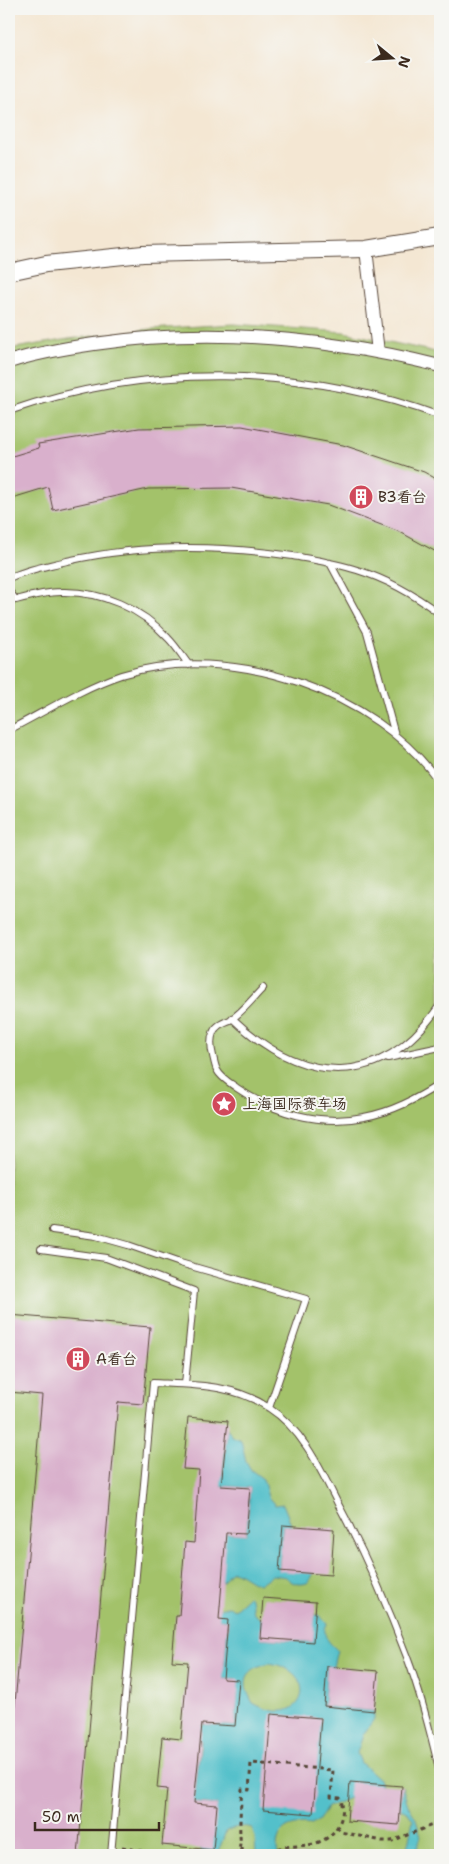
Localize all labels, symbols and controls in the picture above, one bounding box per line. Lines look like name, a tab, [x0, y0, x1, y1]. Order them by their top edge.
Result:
north arrow	[366, 32, 416, 82]
text: N	[394, 54, 415, 70]
building icon: B3看台	[348, 484, 374, 510]
place label: B3看台	[378, 487, 427, 507]
place icon: 上海国际赛车场	[211, 1091, 237, 1117]
place label: 上海国际赛车场	[242, 1094, 347, 1114]
building icon: A看台	[65, 1346, 91, 1372]
place label: A看台	[96, 1349, 137, 1369]
scale bar	[35, 1799, 159, 1831]
text: 50 m	[42, 1807, 80, 1827]

